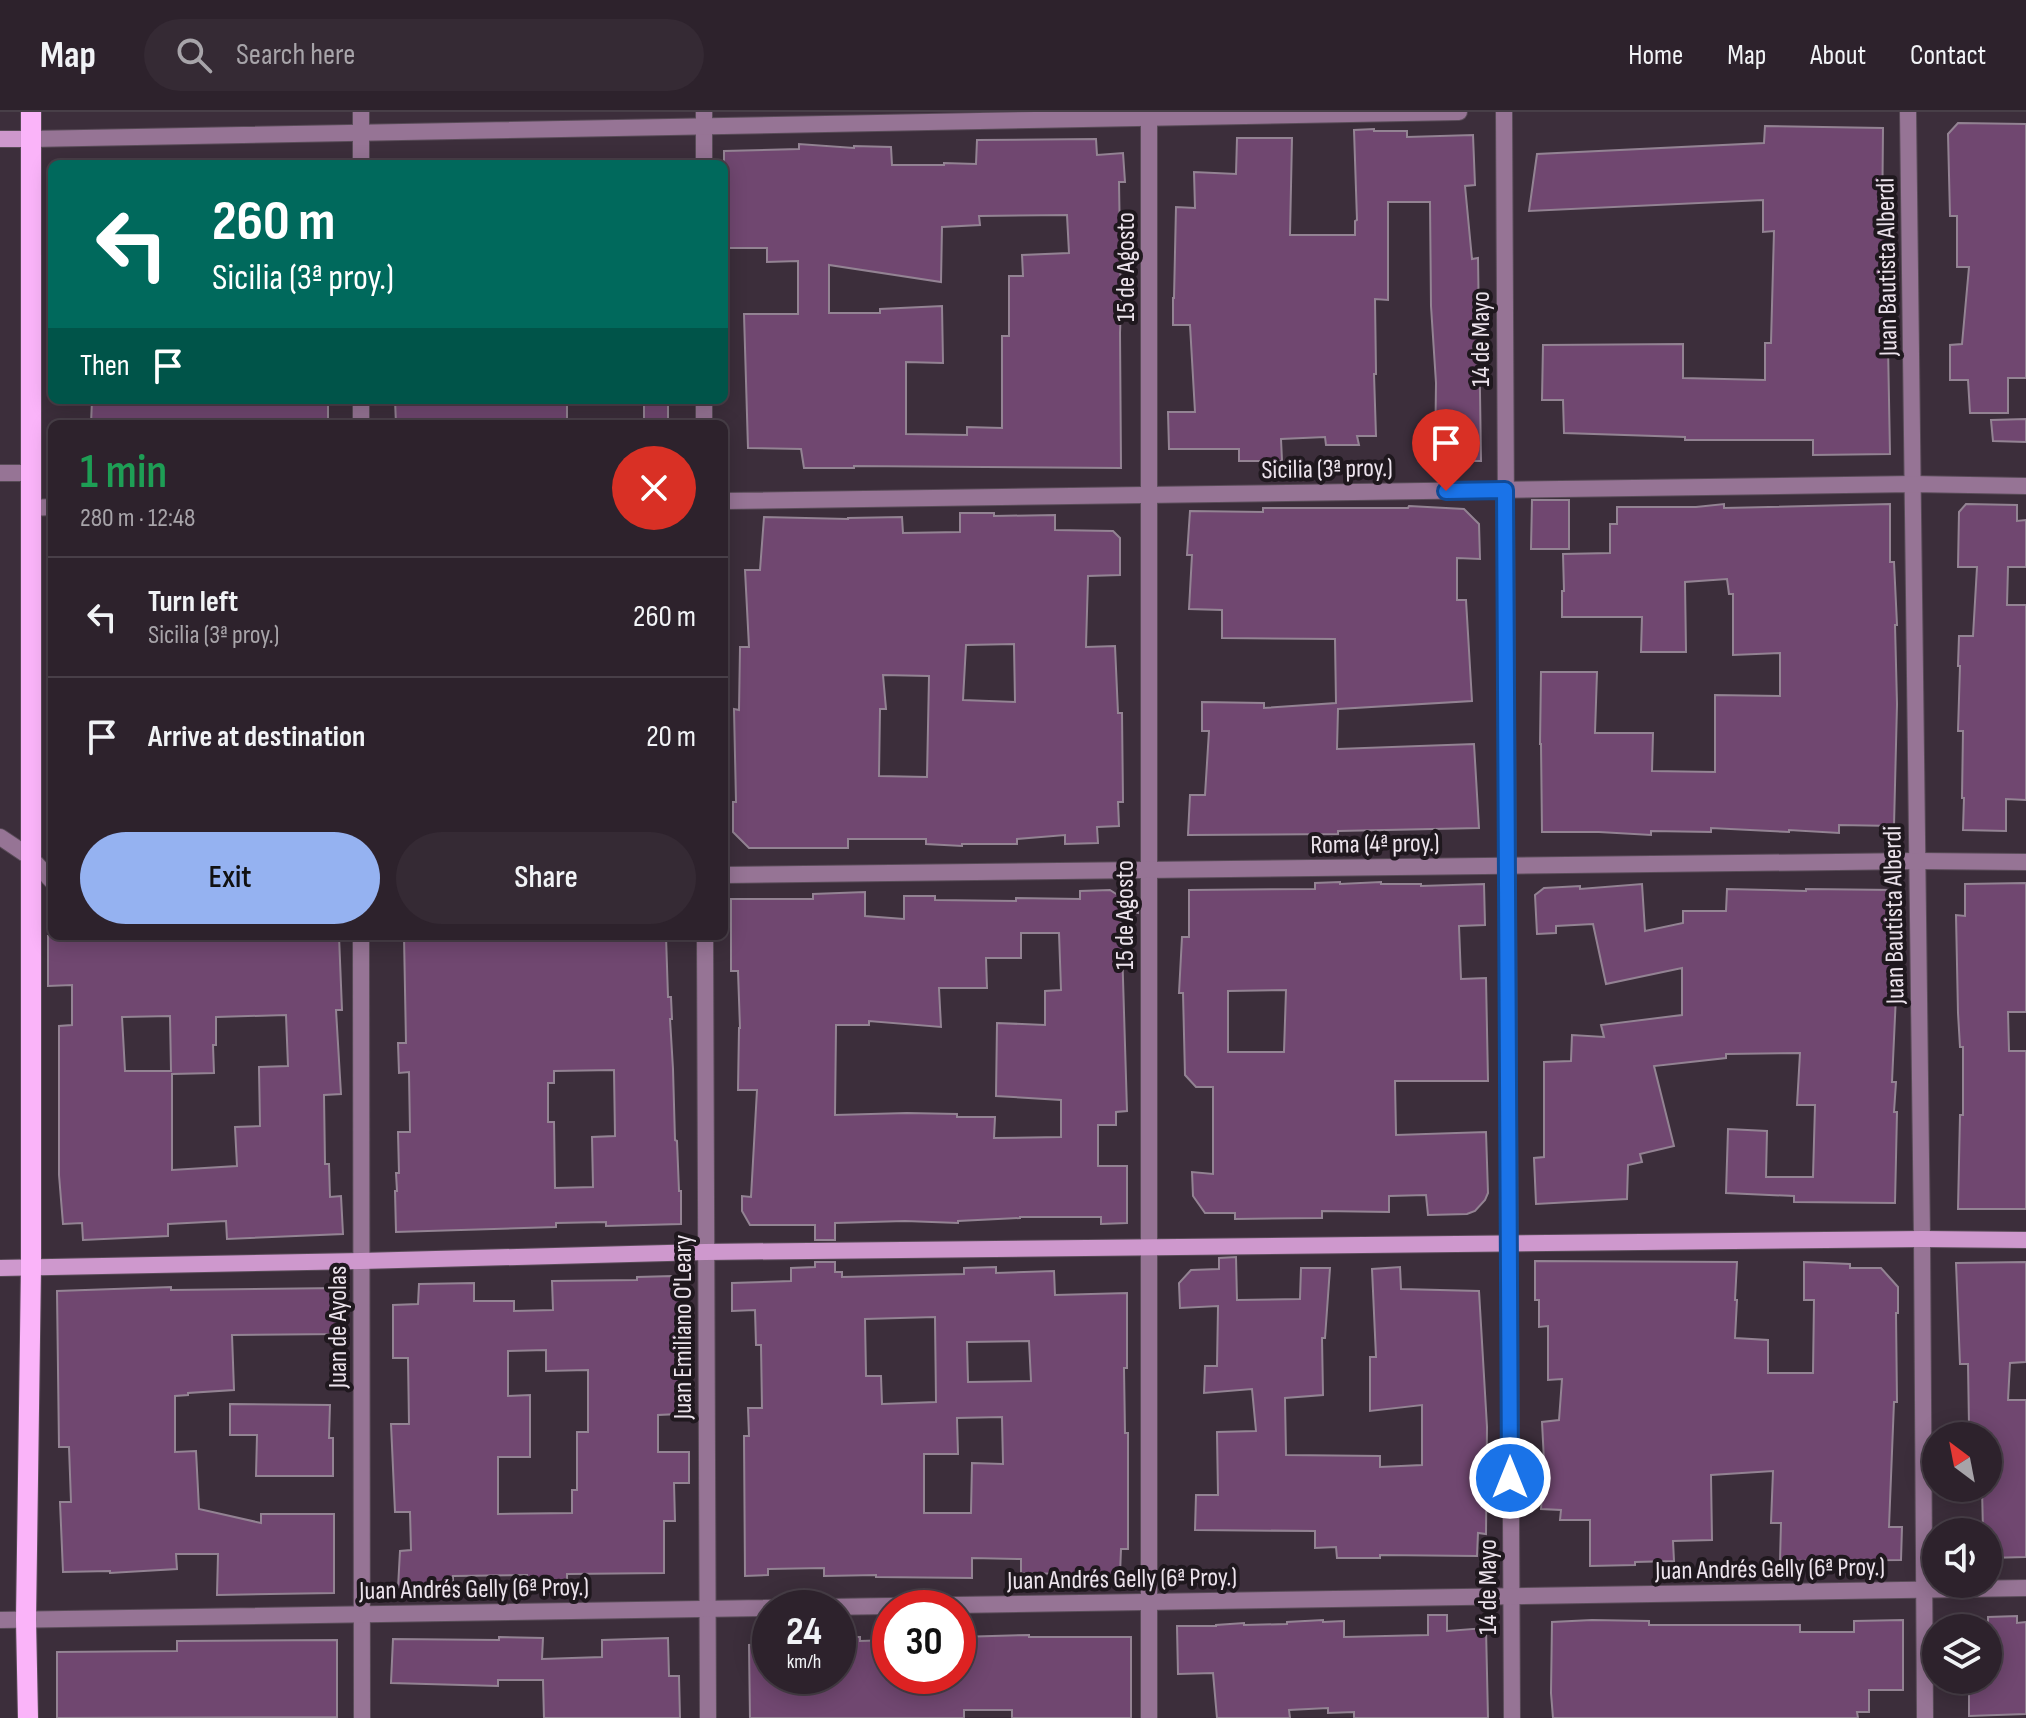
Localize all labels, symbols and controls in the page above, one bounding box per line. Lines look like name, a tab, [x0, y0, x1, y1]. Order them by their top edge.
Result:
search box	[144, 19, 704, 91]
text: Map	[40, 33, 96, 78]
icon: search	[172, 33, 216, 77]
text: Search here	[236, 37, 355, 73]
text: Home	[1628, 39, 1683, 72]
text: Map	[1727, 39, 1766, 72]
text: About	[1810, 39, 1866, 72]
text: Contact	[1910, 39, 1986, 72]
street label: Juan Bautista Alberdi	[1870, 178, 1905, 357]
text: 260 m	[212, 189, 335, 256]
icon: left	[80, 192, 184, 296]
street label: 15 de Agosto	[1111, 212, 1142, 322]
text: Sicilia (3ª proy.)	[212, 257, 394, 300]
street label: 14 de Mayo	[1466, 291, 1497, 387]
icon: arrive	[146, 344, 190, 388]
text: Then	[80, 348, 130, 384]
pin	[1412, 409, 1480, 491]
icon: arrive	[1424, 421, 1468, 465]
text: 1 min	[80, 444, 167, 501]
button: close	[612, 446, 696, 530]
street label: Sicilia (3ª proy.)	[1261, 453, 1393, 486]
text: 280 m · 12:48	[80, 503, 195, 534]
text: Turn left	[148, 584, 238, 620]
icon: left	[80, 595, 124, 639]
text: 260 m	[633, 599, 696, 635]
text: Sicilia (3ª proy.)	[148, 620, 279, 651]
icon: arrive	[80, 715, 124, 759]
text: Arrive at destination	[148, 719, 365, 755]
text: 20 m	[646, 719, 696, 755]
street label: Juan Bautista Alberdi	[1877, 826, 1912, 1005]
street label: Roma (4ª proy.)	[1310, 828, 1440, 861]
button: Exit	[80, 832, 380, 924]
button: Share	[396, 832, 696, 924]
street label: 15 de Agosto	[1110, 860, 1141, 970]
street label: Juan Emiliano O'Leary	[668, 1235, 699, 1420]
street label: Juan de Ayolas	[323, 1266, 354, 1389]
north arrow	[1922, 1422, 2002, 1502]
map controls	[1922, 1422, 2002, 1694]
position arrow	[1468, 1436, 1552, 1520]
button: sound	[1922, 1518, 2002, 1598]
street label: 14 de Mayo	[1473, 1539, 1504, 1635]
street label: Juan Andrés Gelly (6ª Proy.)	[1654, 1552, 1885, 1587]
street label: Juan Andrés Gelly (6ª Proy.)	[1006, 1562, 1237, 1597]
street label: Juan Andrés Gelly (6ª Proy.)	[358, 1572, 589, 1607]
speed limit sign: 30	[872, 1590, 976, 1694]
text: 24	[786, 1608, 822, 1656]
button: layers	[1922, 1614, 2002, 1694]
text: km/h	[787, 1650, 821, 1674]

